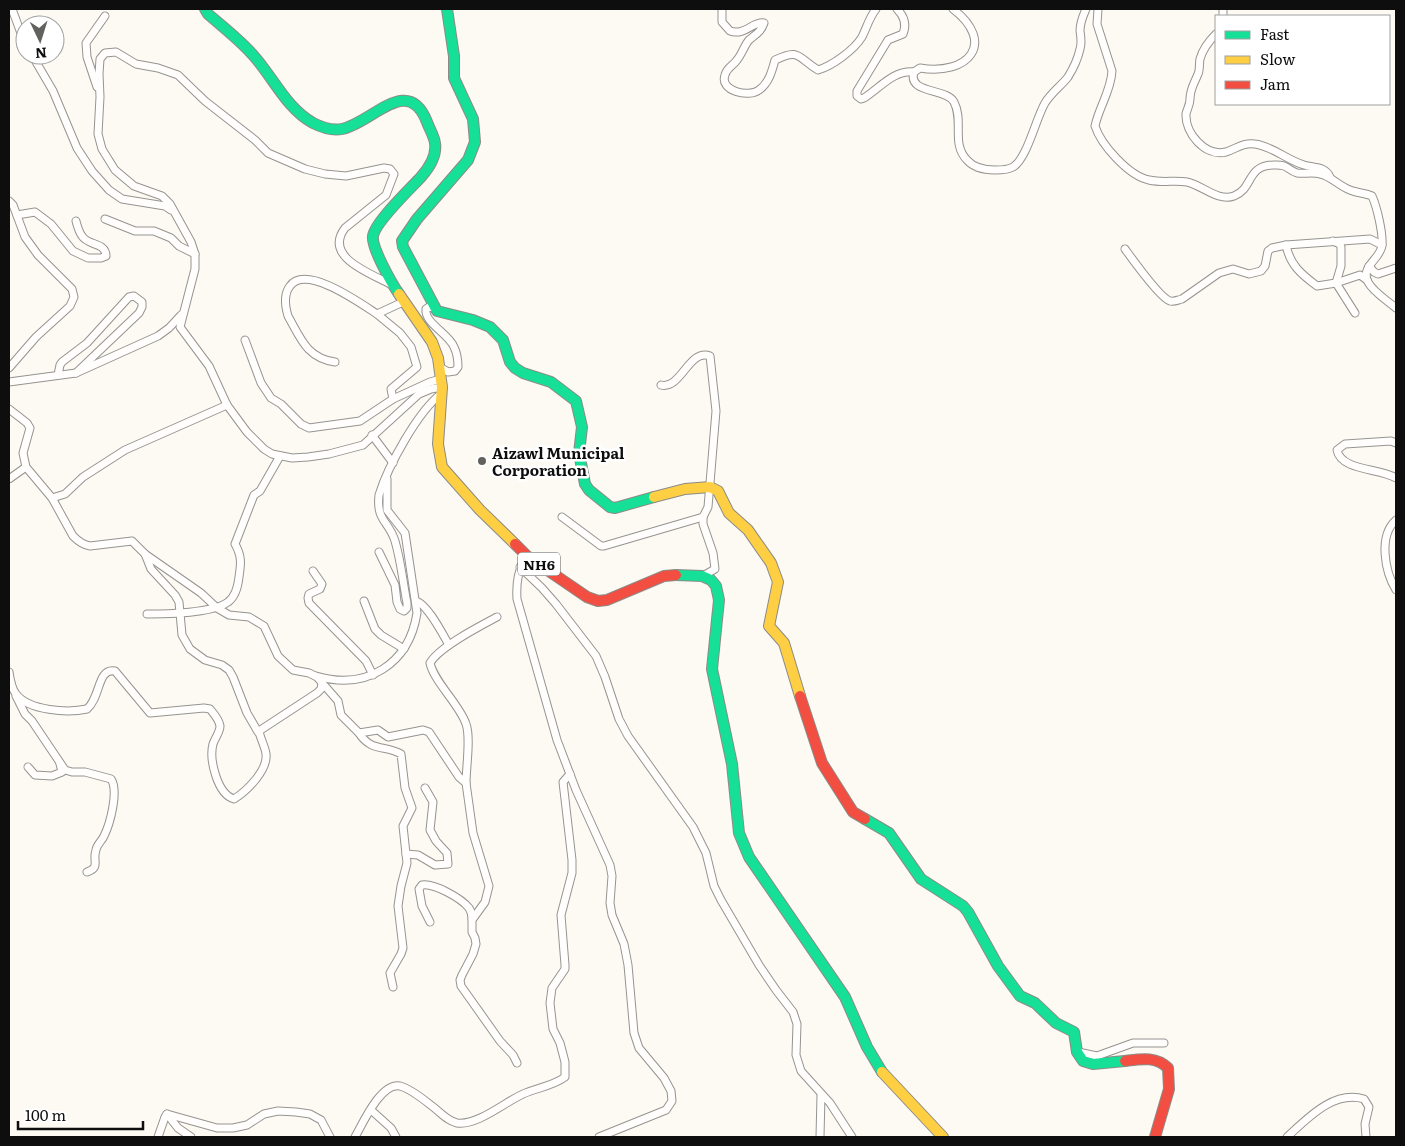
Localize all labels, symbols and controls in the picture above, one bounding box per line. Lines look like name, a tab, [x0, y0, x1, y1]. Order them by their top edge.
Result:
north arrow	[15, 15, 65, 65]
legend	[1215, 15, 1390, 105]
text: Fast	[1260, 22, 1289, 45]
text: N	[34, 44, 48, 64]
text: Slow	[1260, 47, 1295, 70]
text: Jam	[1260, 72, 1291, 95]
place label: Aizawl Municipal Corporation	[492, 441, 625, 481]
marker: Aizawl Municipal Corporation	[476, 455, 488, 467]
road number: NH6	[518, 552, 560, 576]
scale bar	[18, 1098, 142, 1130]
text: 100 m	[25, 1103, 66, 1126]

